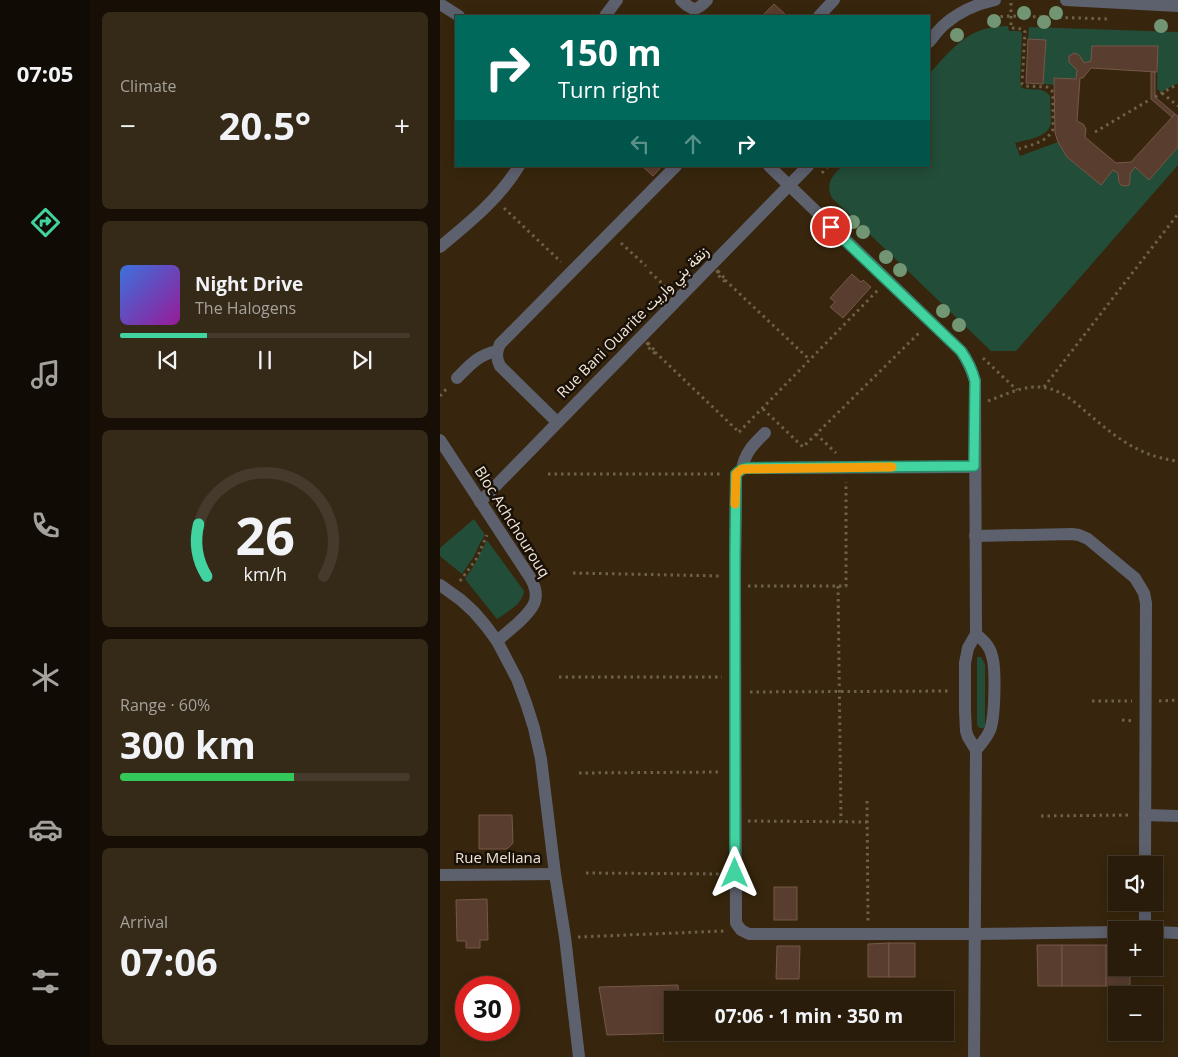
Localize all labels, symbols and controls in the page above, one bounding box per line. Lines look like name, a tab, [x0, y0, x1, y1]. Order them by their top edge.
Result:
text: 150 m	[558, 29, 662, 76]
icon: right	[475, 35, 540, 100]
text: 07:05	[17, 58, 73, 88]
text: Turn right	[558, 74, 660, 104]
text: Climate	[120, 75, 177, 97]
text: 20.5°	[219, 99, 311, 151]
text: −	[120, 106, 136, 144]
text: +	[394, 106, 410, 144]
icon: left	[626, 130, 654, 158]
icon: ahead	[679, 130, 707, 158]
icon: right	[732, 130, 760, 158]
icon: directions	[28, 205, 63, 240]
pin	[810, 206, 852, 248]
icon: arrive	[817, 213, 845, 241]
street label: Rue Bani Ouarite زنقة بني واريت	[552, 241, 715, 404]
text: Night Drive	[195, 271, 303, 297]
text: The Halogens	[195, 297, 296, 319]
icon: previous	[154, 346, 182, 374]
icon: pause	[251, 346, 279, 374]
icon: next	[348, 346, 376, 374]
icon: music	[28, 357, 63, 392]
street label: Bloc Achchourouq	[471, 462, 555, 581]
text: 26	[235, 499, 295, 570]
icon: phone	[28, 508, 63, 543]
text: km/h	[243, 562, 287, 586]
icon: climate	[28, 660, 63, 695]
text: Range · 60%	[120, 694, 210, 716]
text: 300 km	[120, 718, 256, 770]
icon: car	[28, 812, 63, 847]
position arrow	[708, 846, 760, 898]
street label: Rue Meliana	[455, 847, 541, 867]
map controls	[1108, 856, 1163, 1041]
button: sound	[1108, 856, 1163, 911]
text: Arrival	[120, 911, 168, 933]
button: +	[1108, 921, 1163, 976]
text: 07:06	[120, 935, 218, 987]
icon: filters	[28, 964, 63, 999]
speed limit sign: 30	[455, 976, 520, 1041]
button: −	[1108, 986, 1163, 1041]
text: 07:06 · 1 min · 350 m	[715, 1003, 903, 1029]

